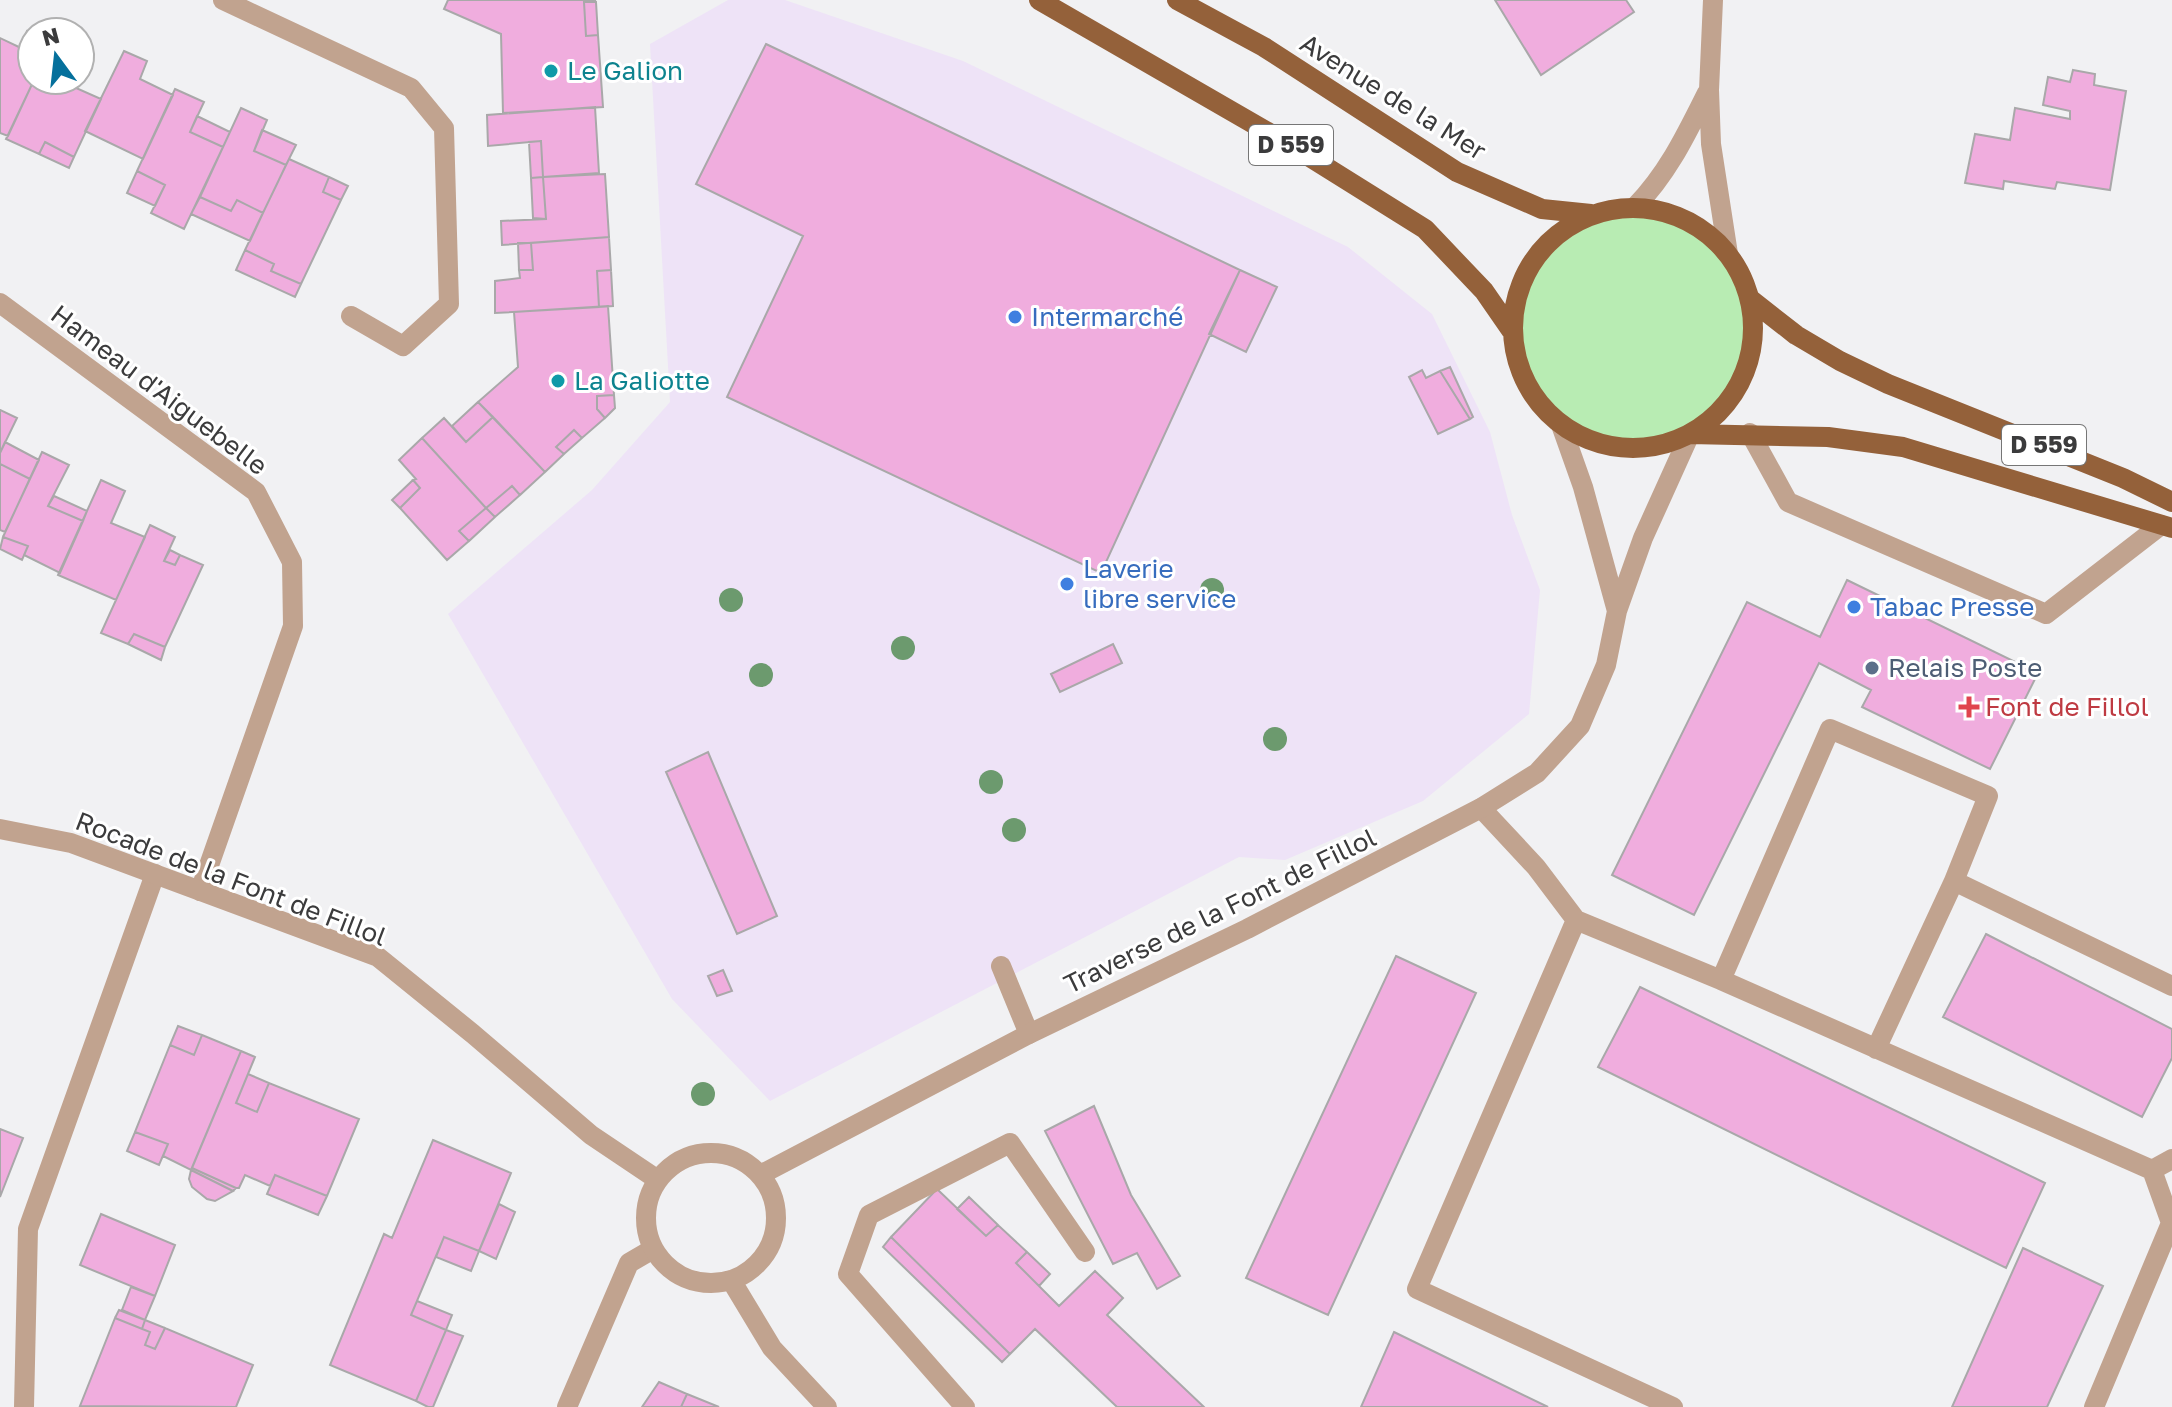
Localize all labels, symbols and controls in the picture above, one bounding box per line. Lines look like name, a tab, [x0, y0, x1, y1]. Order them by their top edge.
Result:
north arrow	[16, 16, 96, 96]
text: N	[39, 21, 62, 51]
street label: Avenue de la Mer	[1295, 27, 1492, 166]
place label: Le Galion	[567, 55, 683, 86]
marker: Le Galion	[542, 62, 560, 80]
road number: D 559	[1249, 125, 1333, 165]
street label: Hameau d'Aiguebelle	[45, 298, 274, 481]
place label: Intermarché	[1031, 301, 1183, 332]
marker: Intermarché	[1006, 308, 1024, 326]
place label: La Galiotte	[574, 365, 710, 396]
marker: La Galiotte	[549, 372, 567, 390]
road number: D 559	[2002, 425, 2086, 465]
place label: Laverie libre service	[1083, 553, 1236, 614]
marker: Laverie libre service	[1058, 575, 1076, 593]
place label: Tabac Presse	[1870, 591, 2034, 622]
marker: Tabac Presse	[1845, 598, 1863, 616]
place label: Relais Poste	[1888, 652, 2042, 683]
marker: Relais Poste	[1863, 659, 1881, 677]
place label: Font de Fillol	[1985, 691, 2149, 722]
marker: Font de Fillol	[1960, 698, 1978, 716]
street label: Rocade de la Font de Fillol	[71, 805, 391, 952]
street label: Traverse de la Font de Fillol	[1059, 821, 1381, 1000]

